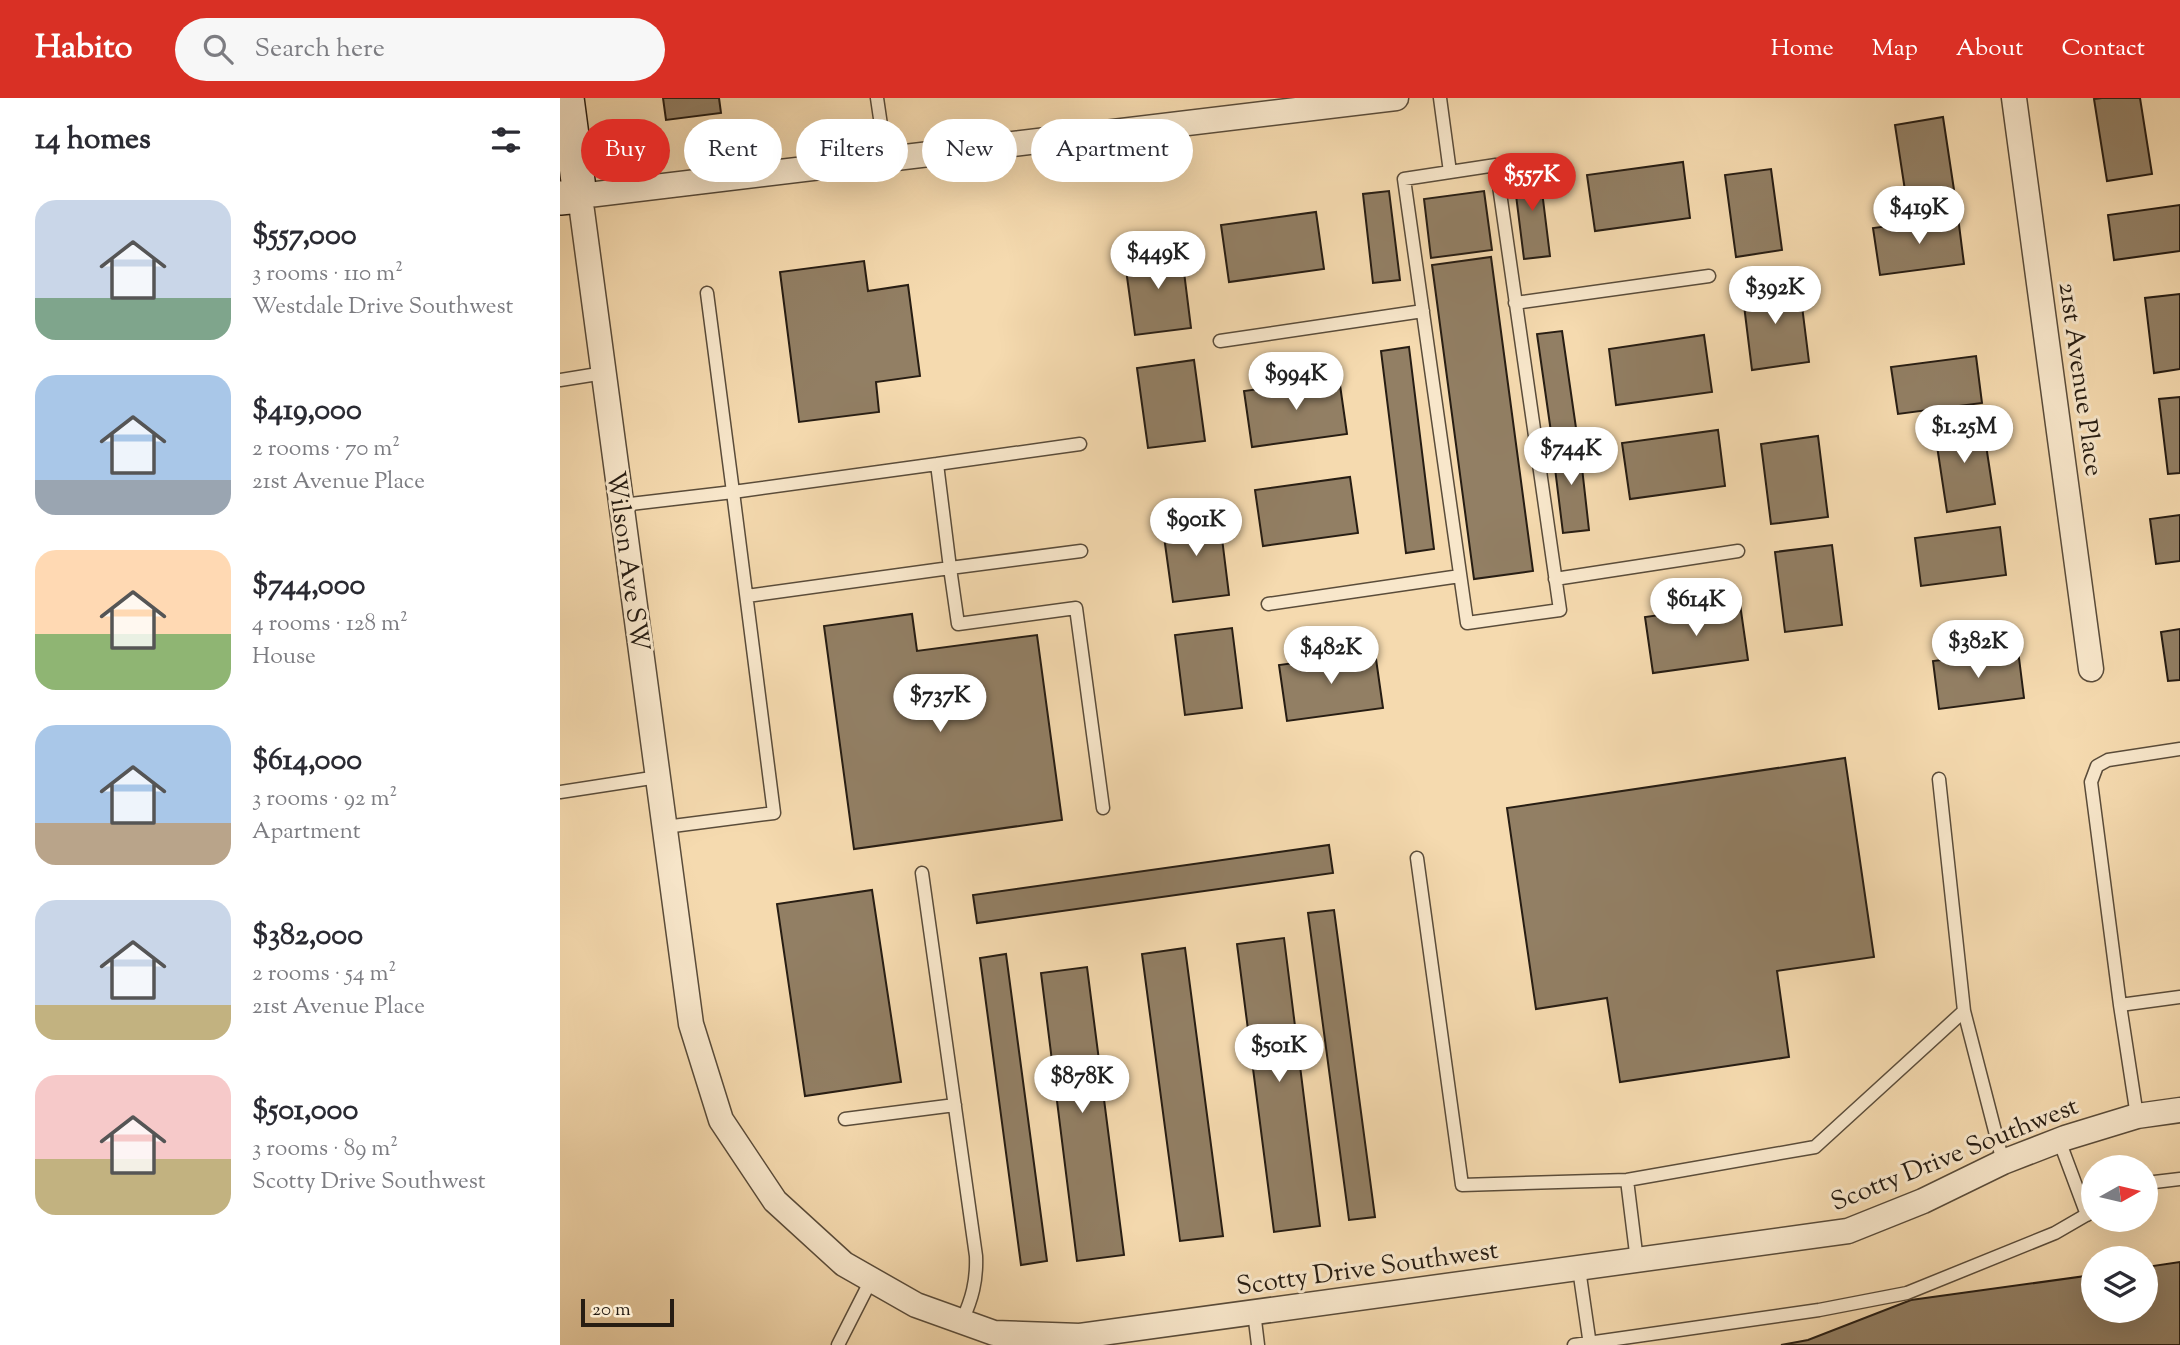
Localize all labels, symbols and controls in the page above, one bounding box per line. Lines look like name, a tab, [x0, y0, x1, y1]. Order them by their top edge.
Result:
search box	[175, 18, 665, 81]
text: Habito	[35, 25, 133, 73]
icon: search	[199, 30, 237, 68]
text: Search here	[255, 31, 385, 68]
text: Home	[1771, 32, 1834, 66]
text: Map	[1872, 32, 1918, 66]
text: About	[1956, 32, 2023, 66]
text: Contact	[2061, 32, 2145, 66]
text: 14 homes	[35, 119, 151, 162]
chip: Buy	[581, 119, 670, 182]
chip: Rent	[684, 119, 782, 182]
chip: Filters	[796, 119, 908, 182]
chip: New	[922, 119, 1017, 182]
chip: Apartment	[1031, 119, 1193, 182]
icon: filters	[487, 121, 525, 159]
pin: $557K	[1483, 153, 1581, 213]
text: $557K	[1504, 159, 1560, 192]
pin: $419K	[1870, 186, 1968, 246]
text: $419K	[1889, 192, 1949, 225]
text: $557,000	[252, 215, 357, 258]
icon: home	[91, 228, 175, 312]
pin: $449K	[1109, 232, 1207, 291]
text: $449K	[1126, 237, 1190, 270]
text: 3 rooms · 110 m²	[252, 258, 403, 291]
pin: $392K	[1726, 266, 1824, 326]
text: $392K	[1745, 272, 1805, 305]
street label: 21st Avenue Place	[2048, 280, 2111, 479]
text: Westdale Drive Southwest	[252, 291, 513, 324]
pin: $994K	[1247, 352, 1345, 412]
text: $994K	[1265, 358, 1327, 391]
text: $419,000	[252, 390, 362, 433]
icon: home	[91, 403, 175, 487]
pin: $1.25M	[1907, 406, 2021, 465]
text: $1.25M	[1931, 411, 1997, 444]
pin: $744K	[1522, 428, 1620, 487]
text: 2 rooms · 70 m²	[252, 433, 400, 466]
text: $744K	[1540, 433, 1602, 466]
text: 21st Avenue Place	[252, 466, 425, 499]
street label: Wilson Ave SW	[596, 469, 657, 654]
pin: $901K	[1147, 498, 1245, 558]
text: $901K	[1166, 504, 1226, 537]
text: $744,000	[252, 565, 365, 608]
icon: home	[91, 578, 175, 662]
pin: $614K	[1647, 578, 1745, 638]
text: $614K	[1666, 584, 1726, 617]
text: 4 rooms · 128 m²	[252, 608, 408, 641]
pin: $382K	[1929, 620, 2027, 680]
pin: $482K	[1282, 626, 1380, 686]
text: $382K	[1948, 626, 2008, 659]
text: $482K	[1300, 632, 1362, 665]
text: House	[252, 641, 316, 674]
pin: $737K	[891, 674, 989, 734]
text: $737K	[909, 680, 971, 713]
text: $614,000	[252, 740, 362, 783]
icon: home	[91, 753, 175, 837]
text: 3 rooms · 92 m²	[252, 783, 397, 816]
text: Apartment	[252, 816, 361, 849]
text: $382,000	[252, 915, 363, 958]
icon: home	[91, 928, 175, 1012]
text: 2 rooms · 54 m²	[252, 958, 396, 991]
text: 21st Avenue Place	[252, 991, 425, 1024]
pin: $501K	[1230, 1024, 1328, 1084]
text: $501K	[1251, 1030, 1307, 1063]
pin: $878K	[1033, 1056, 1131, 1115]
text: $878K	[1050, 1061, 1114, 1094]
street label: Scotty Drive Southwest	[1826, 1089, 2084, 1222]
text: $501,000	[252, 1090, 358, 1133]
icon: home	[91, 1103, 175, 1187]
text: 3 rooms · 89 m²	[252, 1133, 398, 1166]
north arrow	[2081, 1155, 2158, 1232]
map controls	[2081, 1155, 2158, 1323]
text: Scotty Drive Southwest	[252, 1166, 486, 1199]
street label: Scotty Drive Southwest	[1234, 1233, 1501, 1306]
button: layers	[2081, 1246, 2158, 1323]
scale bar	[581, 1296, 674, 1328]
text: 20 m	[592, 1297, 631, 1324]

